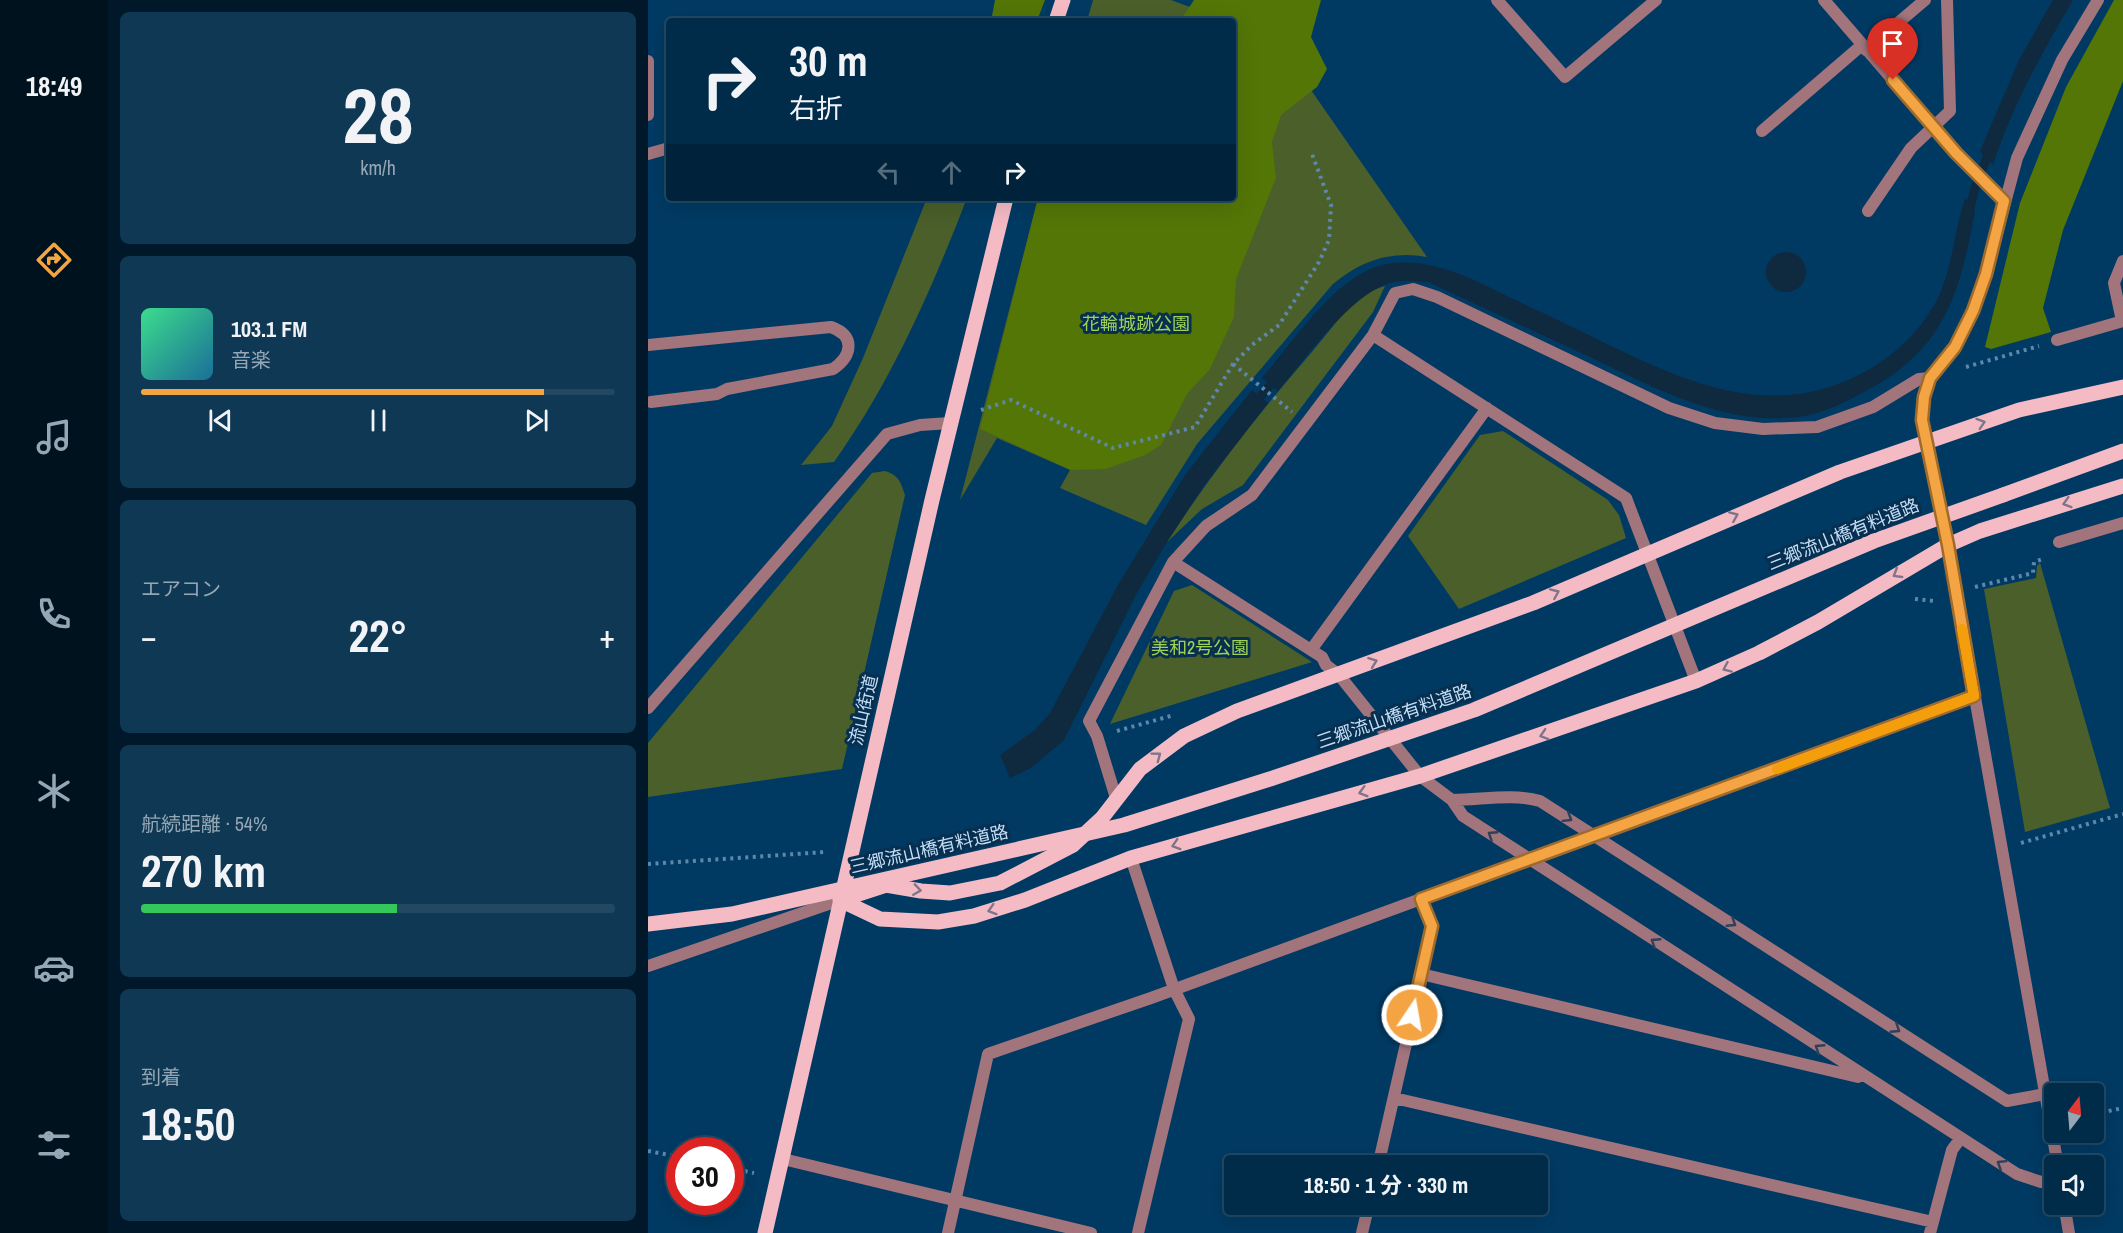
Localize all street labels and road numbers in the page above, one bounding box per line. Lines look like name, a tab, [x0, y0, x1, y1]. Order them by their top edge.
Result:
street label: 三郷流山橋有料道路	[1763, 492, 1923, 576]
street label: 流山街道	[843, 672, 883, 748]
street label: 三郷流山橋有料道路	[1313, 678, 1475, 754]
street label: 三郷流山橋有料道路	[847, 819, 1011, 879]

